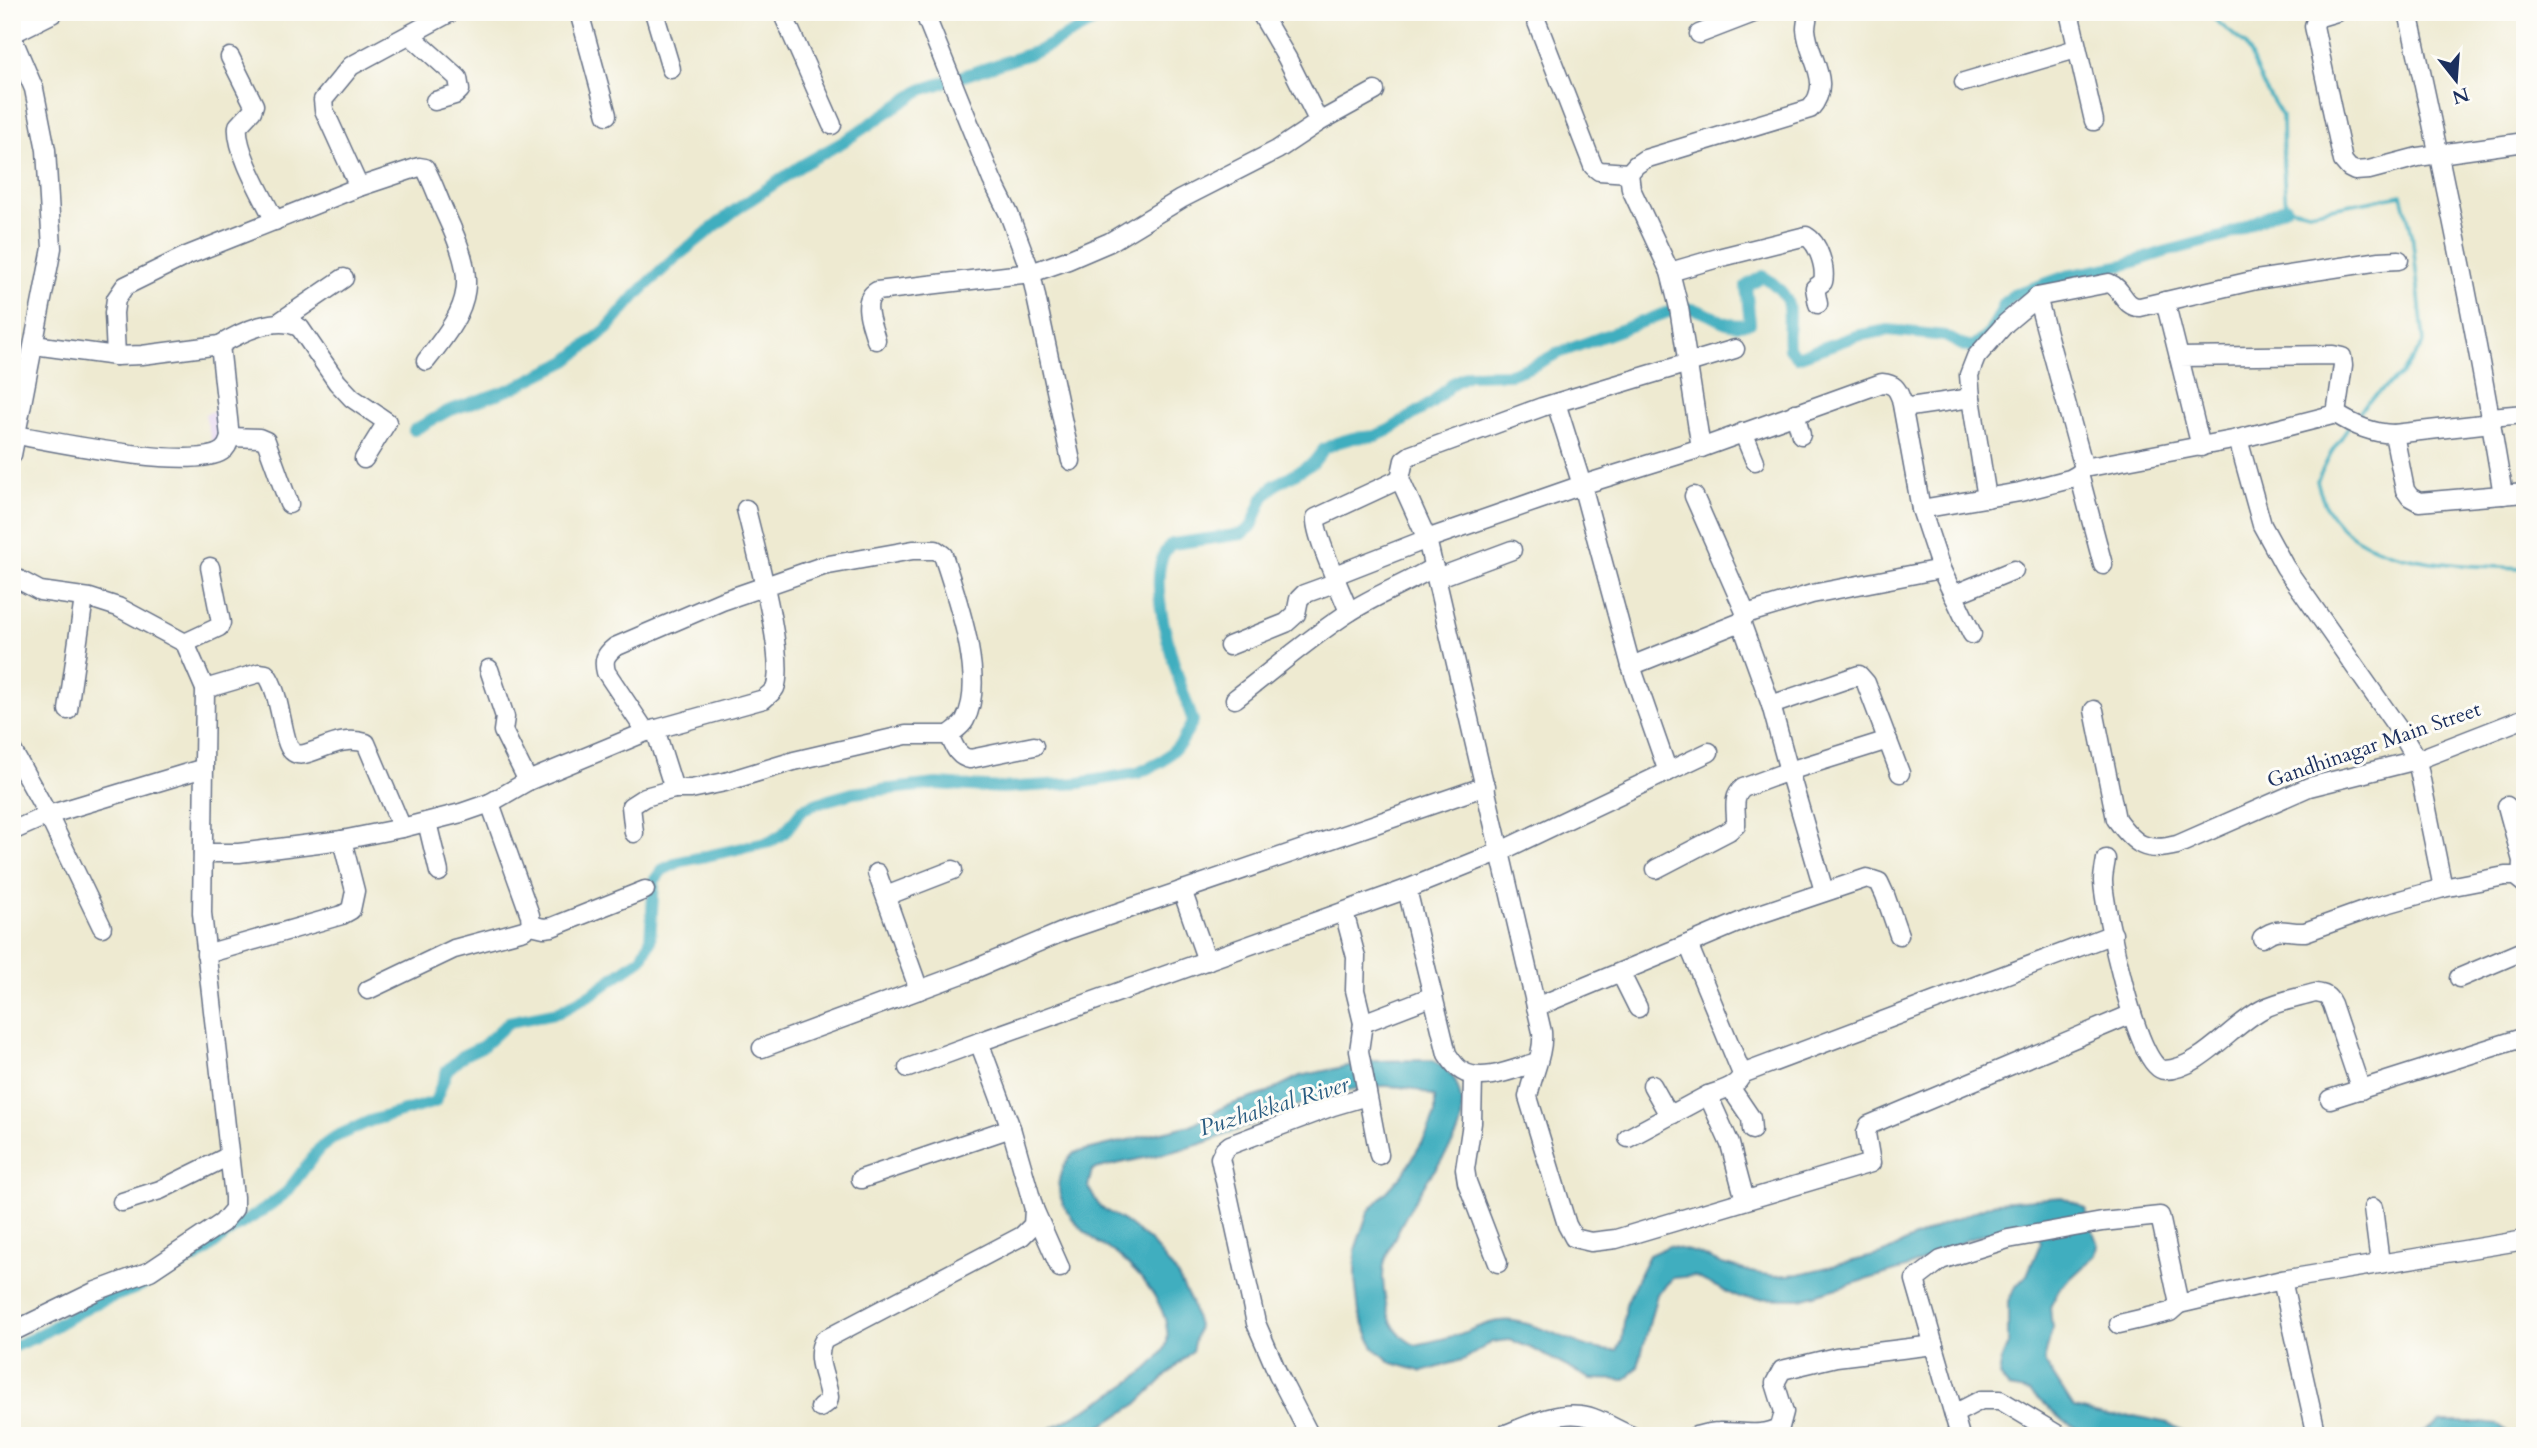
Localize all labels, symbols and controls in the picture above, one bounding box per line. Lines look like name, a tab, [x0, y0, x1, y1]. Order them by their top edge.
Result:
north arrow	[2422, 46, 2492, 116]
text: N	[2449, 80, 2472, 110]
street label: Gandhinagar Main Street	[2263, 695, 2485, 795]
water label: Puzhakkal River	[1195, 1068, 1354, 1143]

